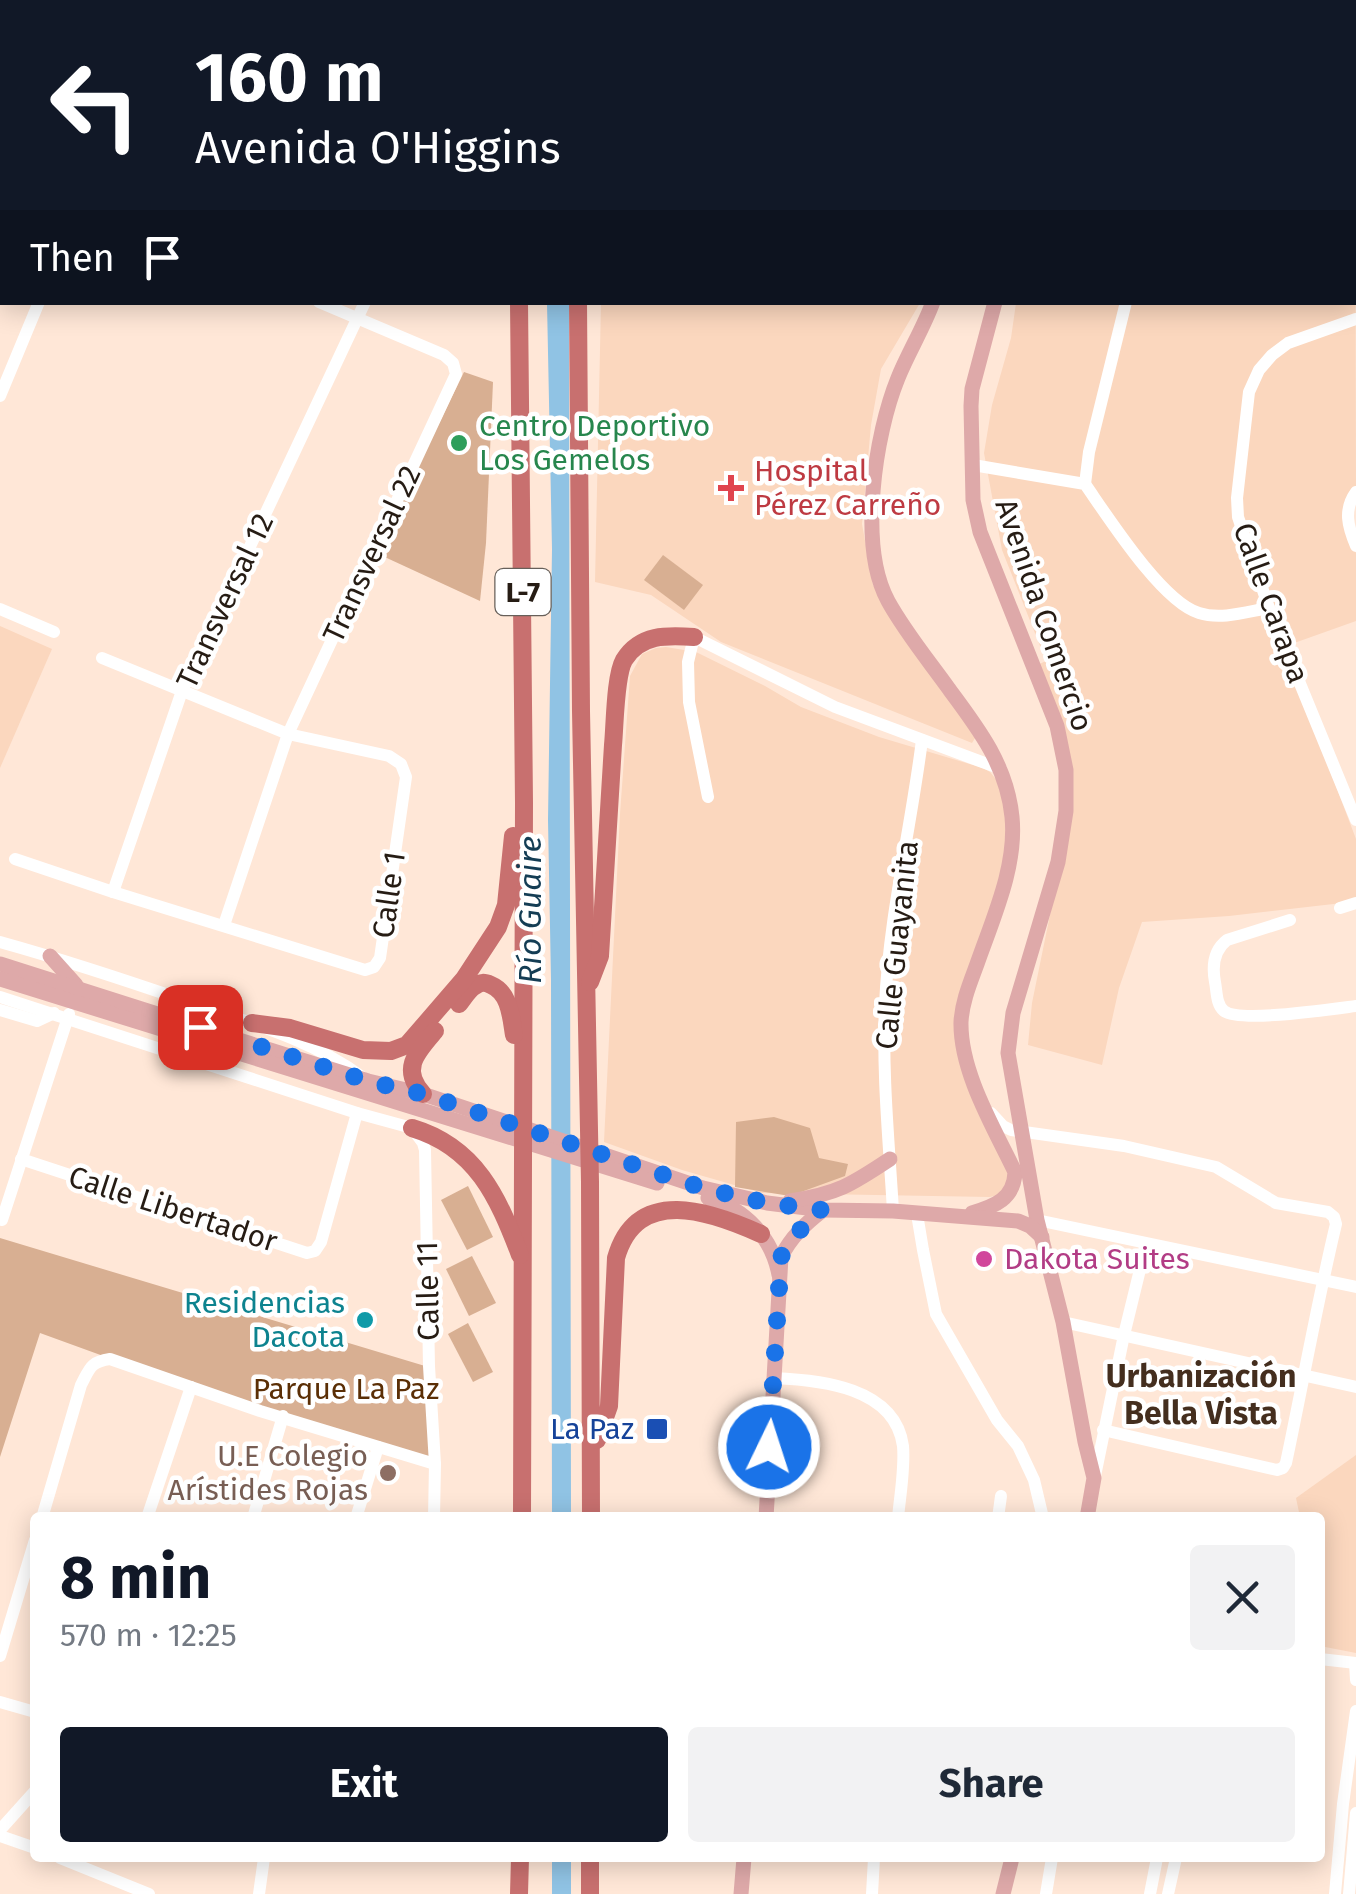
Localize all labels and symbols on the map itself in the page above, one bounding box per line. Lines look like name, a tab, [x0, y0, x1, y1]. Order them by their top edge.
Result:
place label: Centro Deportivo Los Gemelos	[479, 408, 710, 478]
marker: Centro Deportivo Los Gemelos	[448, 432, 470, 454]
place label: Hospital Pérez Carreño	[754, 453, 941, 523]
street label: Transversal 22	[315, 460, 429, 648]
marker: Hospital Pérez Carreño	[718, 475, 744, 501]
street label: Avenida Comercio	[987, 494, 1101, 736]
street label: Transversal 12	[169, 508, 281, 694]
street label: Calle Carapa	[1225, 518, 1317, 688]
road number: L-7	[496, 569, 550, 615]
water label: Río Guaire	[511, 836, 549, 984]
street label: Calle Guayanita	[868, 839, 926, 1051]
street label: Calle 1	[365, 849, 413, 941]
pin	[158, 985, 243, 1070]
street label: Calle Libertador	[64, 1158, 282, 1260]
street label: Calle 11	[409, 1241, 447, 1341]
place label: Dakota Suites	[1004, 1241, 1190, 1277]
marker: Dakota Suites	[973, 1248, 995, 1270]
place label: Residencias Dacota	[184, 1285, 345, 1355]
marker: Residencias Dacota	[354, 1309, 376, 1331]
district label: Urbanización Bella Vista	[1106, 1357, 1296, 1432]
park label: Parque La Paz	[253, 1371, 439, 1407]
position arrow	[717, 1395, 821, 1499]
place label: La Paz	[550, 1411, 634, 1447]
marker: La Paz	[644, 1416, 670, 1442]
place label: U.E Colegio Arístides Rojas	[168, 1438, 368, 1508]
marker: U.E Colegio Arístides Rojas	[377, 1462, 399, 1484]

